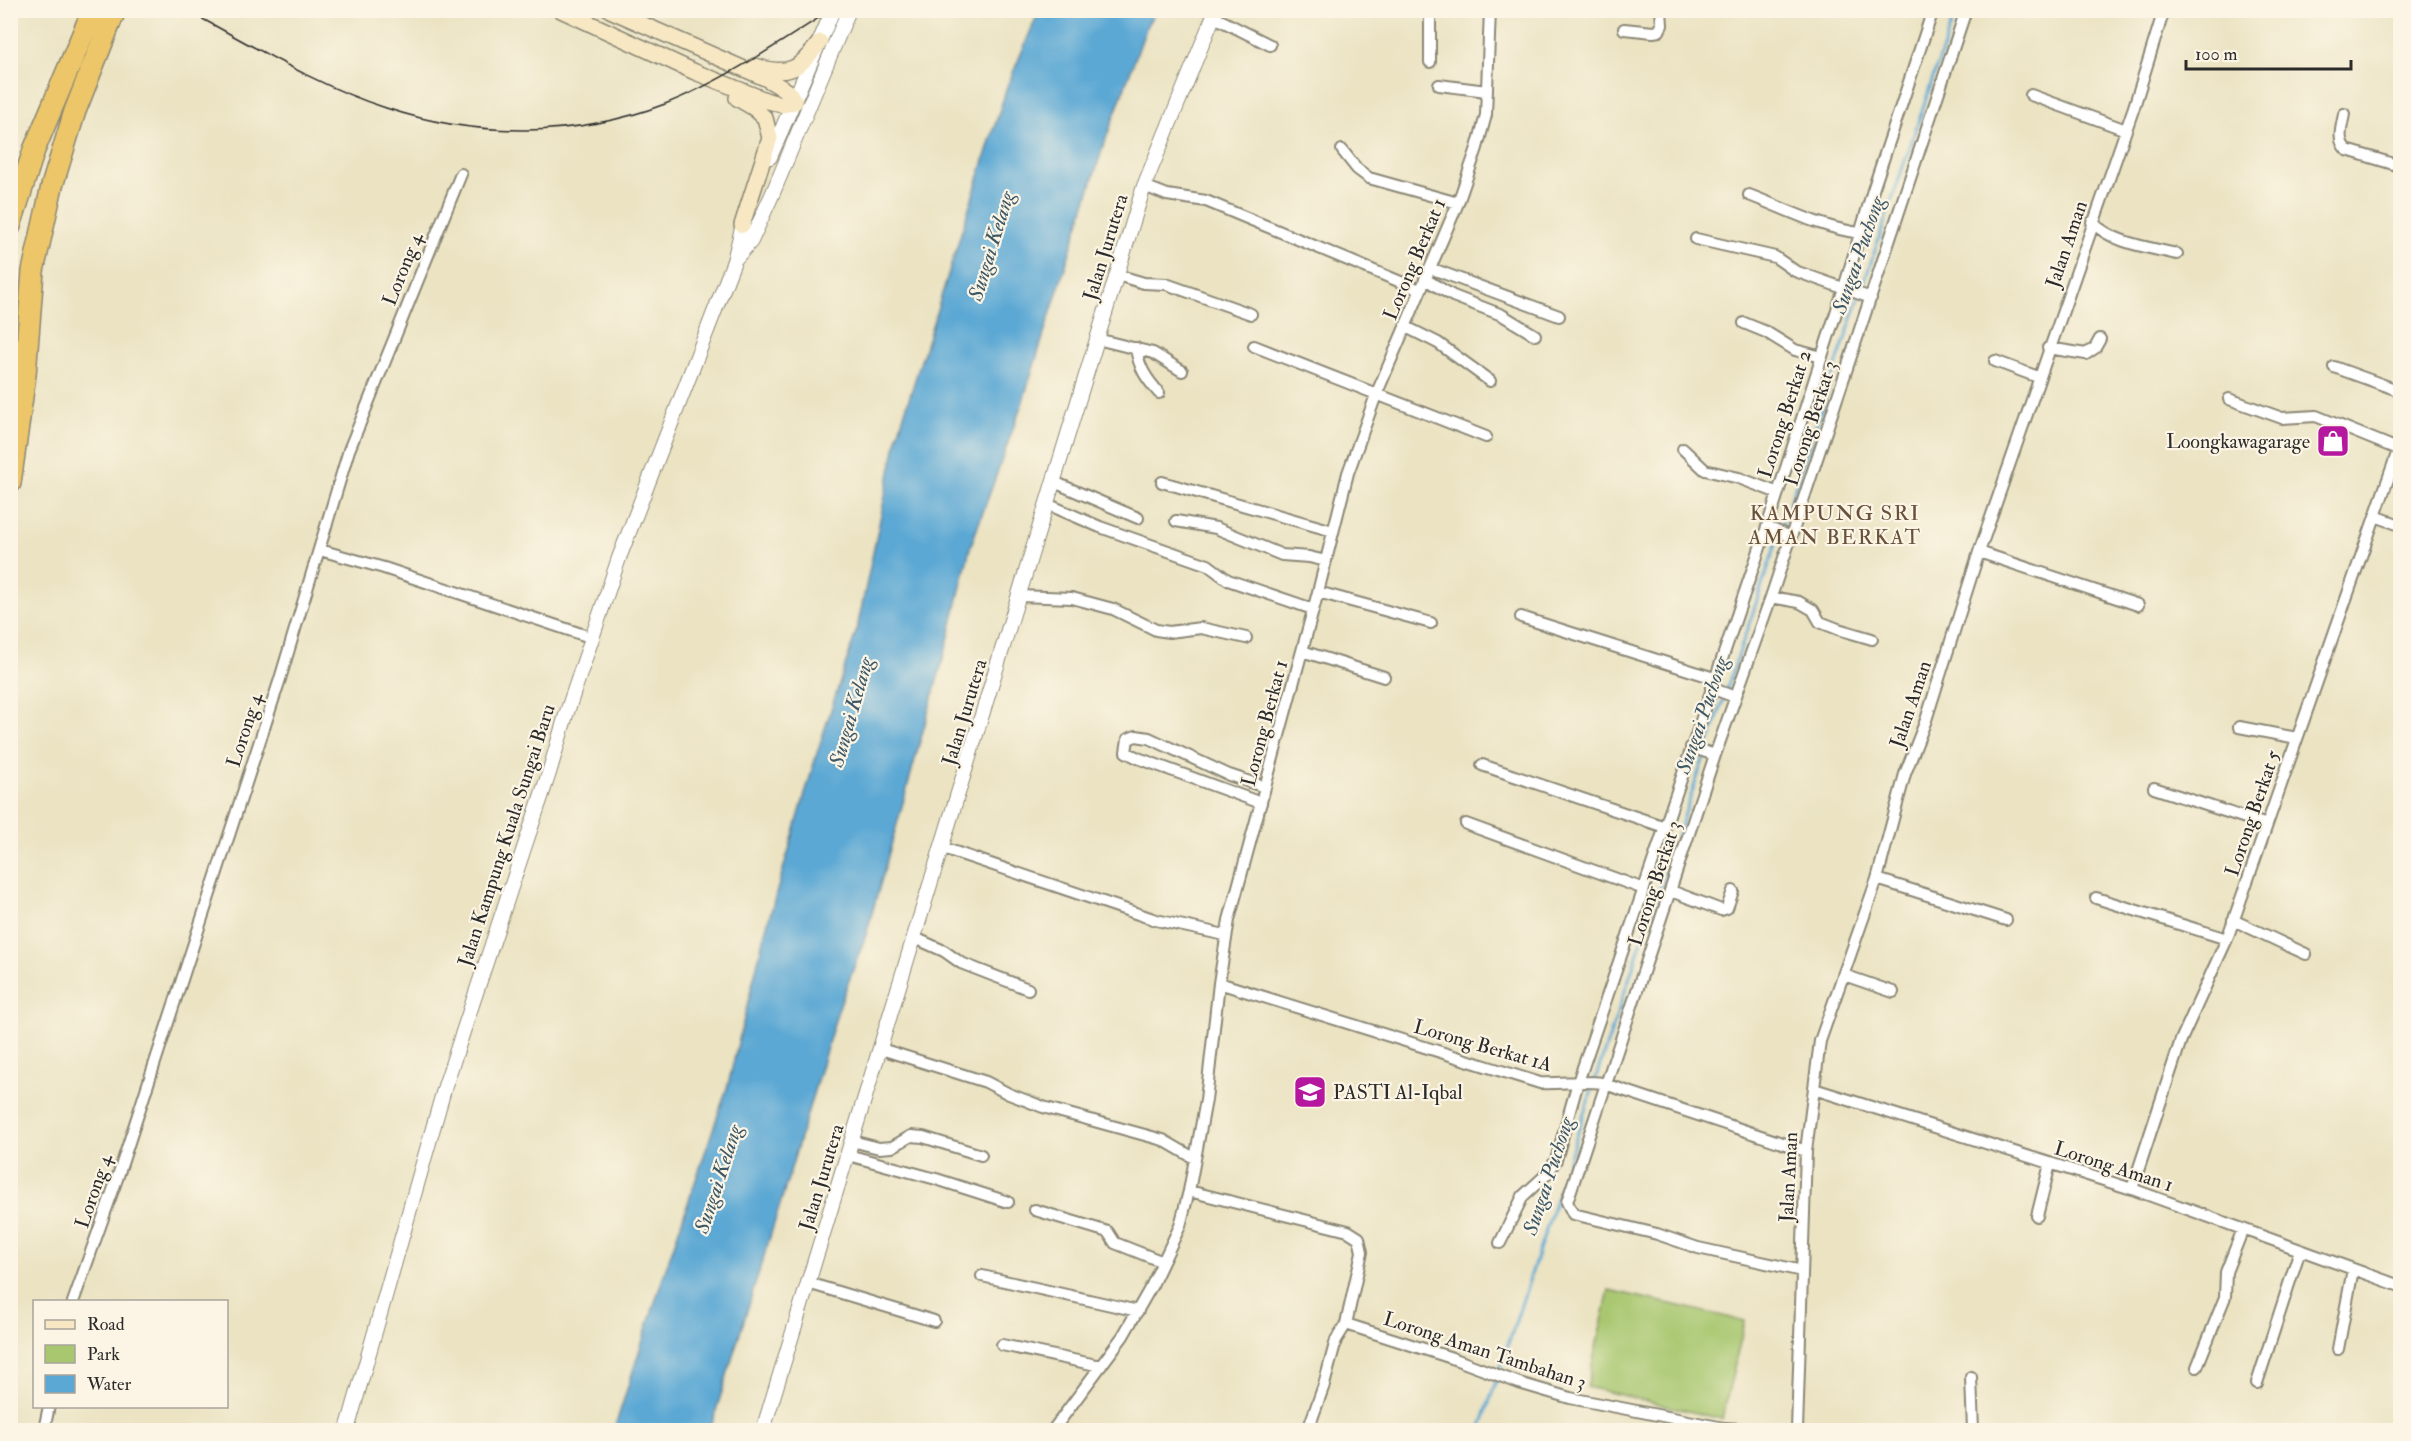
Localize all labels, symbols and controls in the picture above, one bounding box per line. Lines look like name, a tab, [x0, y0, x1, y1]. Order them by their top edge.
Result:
scale bar	[2186, 33, 2351, 71]
text: 100 m	[2195, 43, 2238, 66]
water label: Sungai Kelang	[962, 187, 1021, 305]
street label: Jalan Jurutera	[1077, 190, 1134, 304]
water label: Sungai Puchong	[1825, 192, 1892, 319]
street label: Lorong Berkat 1	[1378, 195, 1451, 324]
street label: Jalan Aman	[2040, 197, 2093, 292]
street label: Lorong 4	[377, 228, 429, 309]
street label: Lorong Berkat 2	[1752, 347, 1817, 481]
street label: Lorong Berkat 3	[1778, 357, 1843, 489]
shop icon: Loongkawagarage	[2315, 423, 2351, 459]
place label: Loongkawagarage	[2166, 429, 2310, 454]
district label: KAMPUNG SRI AMAN BERKAT	[1747, 500, 1922, 551]
water label: Sungai Puchong	[1669, 652, 1736, 779]
water label: Sungai Kelang	[823, 653, 880, 771]
street label: Jalan Jurutera	[936, 655, 993, 769]
street label: Lorong Berkat 1	[1236, 657, 1293, 789]
street label: Jalan Aman	[1884, 657, 1937, 752]
street label: Lorong 4	[221, 689, 269, 770]
street label: Jalan Kampung Kuala Sungai Baru	[452, 701, 562, 971]
street label: Lorong Berkat 5	[2219, 747, 2286, 879]
street label: Lorong Berkat 3	[1622, 817, 1687, 949]
street label: Lorong Berkat 1A	[1411, 1014, 1555, 1077]
school or university icon: PASTI Al-Iqbal	[1292, 1074, 1328, 1110]
place label: PASTI Al-Iqbal	[1333, 1080, 1463, 1105]
water label: Sungai Puchong	[1516, 1113, 1581, 1240]
water label: Sungai Kelang	[688, 1120, 749, 1238]
street label: Jalan Jurutera	[793, 1120, 850, 1234]
street label: Jalan Aman	[1774, 1131, 1803, 1224]
street label: Lorong Aman 1	[2051, 1135, 2177, 1197]
street label: Lorong 4	[69, 1150, 118, 1231]
legend	[33, 1300, 228, 1408]
street label: Lorong Aman Tambahan 3	[1380, 1306, 1589, 1395]
text: Road	[87, 1313, 125, 1336]
text: Park	[87, 1343, 120, 1366]
text: Water	[86, 1373, 131, 1396]

